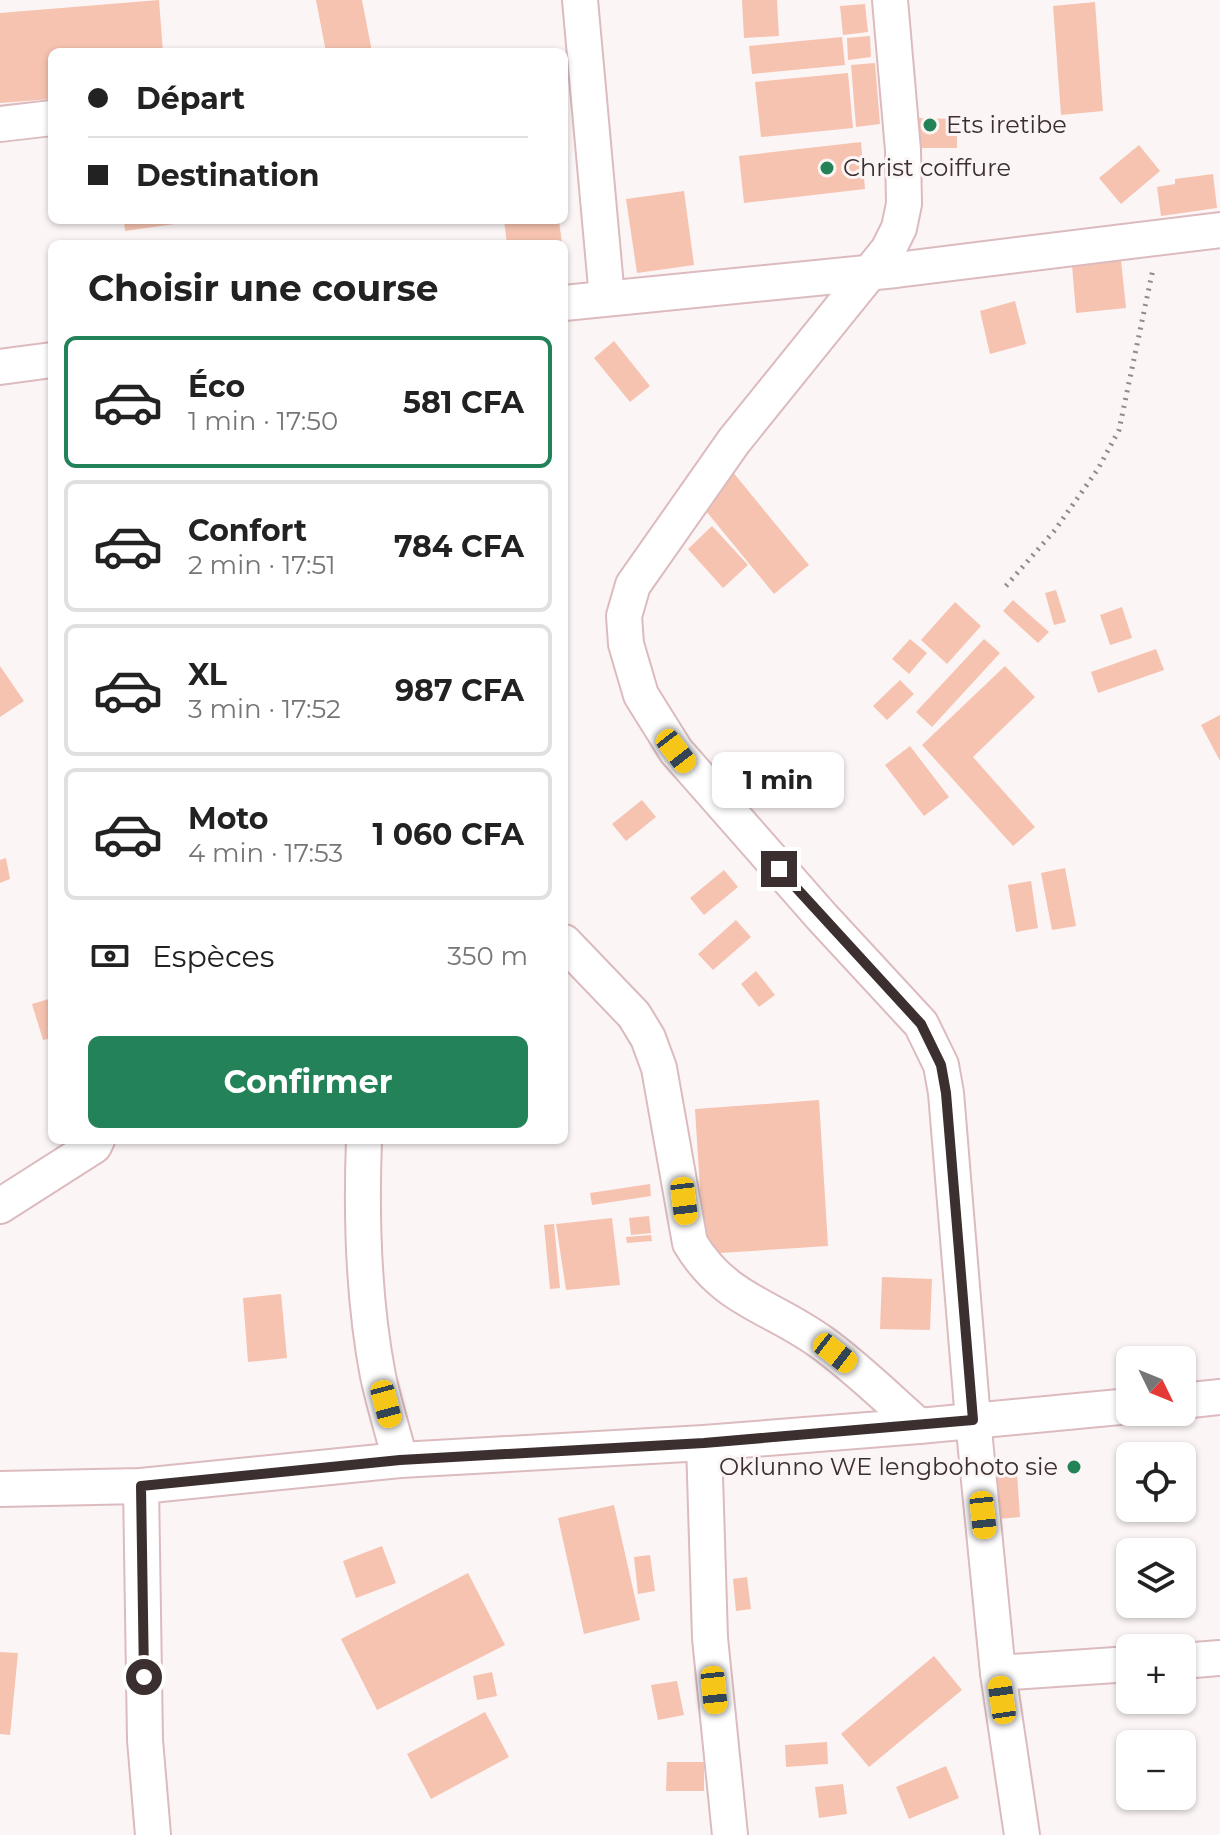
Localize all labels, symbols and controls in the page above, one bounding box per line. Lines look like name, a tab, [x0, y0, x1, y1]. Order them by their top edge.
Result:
text: Départ	[136, 80, 245, 117]
place label: Ets iretibe	[946, 110, 1067, 139]
marker: Ets iretibe	[921, 116, 939, 134]
place label: Christ coiffure	[843, 153, 1011, 182]
text: Destination	[136, 157, 319, 194]
marker: Christ coiffure	[818, 159, 836, 177]
text: Choisir une course	[88, 266, 439, 310]
icon: car	[92, 366, 164, 438]
text: Éco	[188, 368, 245, 405]
text: 581 CFA	[403, 384, 524, 421]
text: 1 min · 17:50	[188, 405, 338, 437]
icon: car	[92, 510, 164, 582]
text: Confort	[188, 512, 307, 549]
text: 784 CFA	[394, 528, 524, 565]
text: 2 min · 17:51	[188, 549, 336, 581]
icon: car	[92, 654, 164, 726]
text: XL	[188, 656, 227, 693]
text: 987 CFA	[395, 672, 524, 709]
text: 3 min · 17:52	[188, 693, 341, 725]
car	[652, 725, 700, 777]
callout: 1 min	[713, 753, 845, 809]
text: 1 min	[743, 764, 813, 796]
icon: car	[92, 798, 164, 870]
text: Moto	[188, 800, 269, 837]
text: 1 060 CFA	[372, 816, 524, 853]
text: 4 min · 17:53	[188, 837, 343, 869]
route end	[761, 851, 797, 887]
icon: cash	[88, 934, 132, 978]
text: Espèces	[152, 938, 274, 975]
text: 350 m	[447, 940, 528, 972]
button: Confirmer	[88, 1036, 528, 1128]
car	[669, 1176, 699, 1226]
car	[809, 1329, 861, 1377]
north arrow	[1116, 1346, 1196, 1426]
map controls	[1116, 1346, 1196, 1810]
car	[368, 1378, 404, 1430]
button: locate	[1116, 1442, 1196, 1522]
place label: Oklunno WE lengbohoto sie	[719, 1452, 1058, 1481]
marker: Oklunno WE lengbohoto sie	[1065, 1458, 1083, 1476]
car	[969, 1490, 997, 1540]
button: layers	[1116, 1538, 1196, 1618]
button: +	[1116, 1634, 1196, 1714]
route start	[126, 1659, 162, 1695]
car	[700, 1665, 728, 1715]
car	[987, 1675, 1017, 1725]
button: −	[1116, 1730, 1196, 1810]

